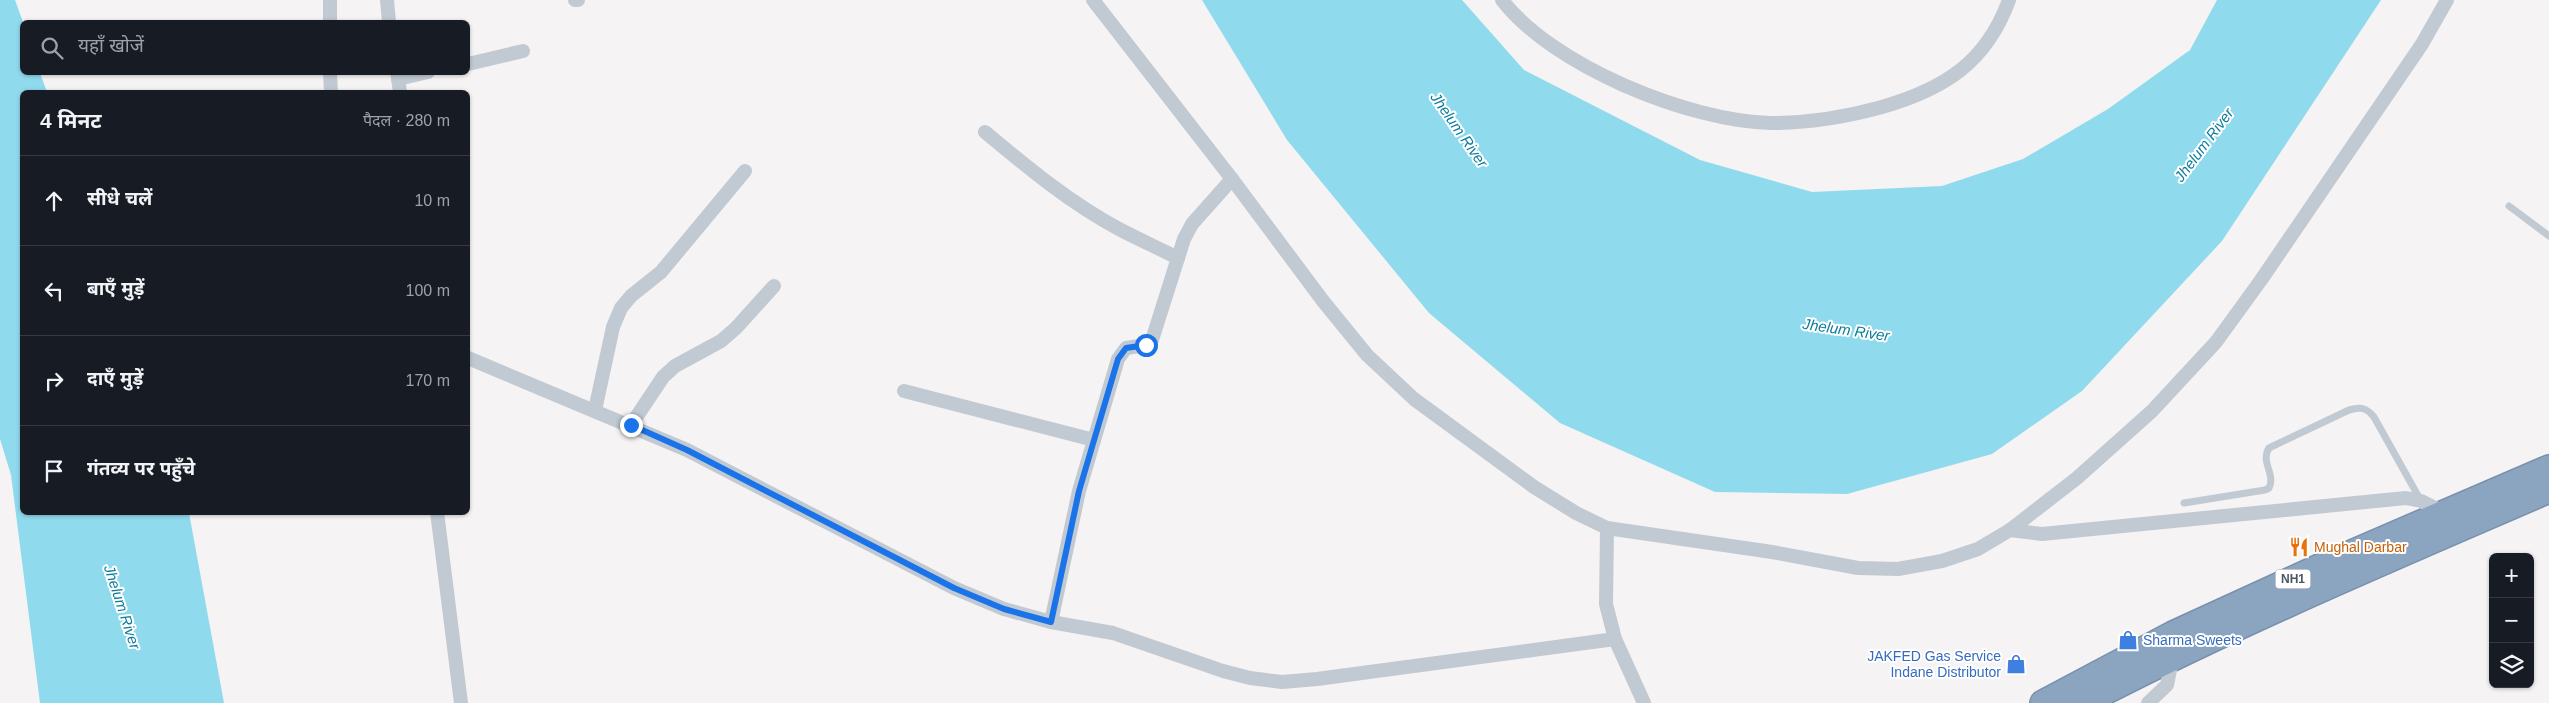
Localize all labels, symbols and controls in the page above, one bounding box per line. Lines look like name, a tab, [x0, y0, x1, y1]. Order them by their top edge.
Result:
search box	[20, 20, 470, 75]
icon: search	[38, 34, 66, 62]
text: यहाँ खोजें	[78, 35, 144, 56]
water label: Jhelum River	[1427, 88, 1492, 171]
water label: Jhelum River	[2170, 104, 2237, 186]
text: 4 मिनट	[40, 109, 102, 132]
text: पैदल · 280 m	[363, 112, 450, 129]
icon: ahead	[40, 187, 68, 215]
text: सीधे चलें	[87, 188, 152, 209]
text: 10 m	[414, 192, 450, 209]
icon: left	[40, 277, 68, 305]
text: बाएँ मुड़ें	[87, 278, 144, 299]
text: 100 m	[406, 282, 450, 299]
water label: Jhelum River	[1801, 315, 1892, 344]
route start	[1135, 334, 1158, 357]
icon: right	[40, 367, 68, 395]
text: दाएँ मुड़ें	[87, 368, 143, 389]
text: 170 m	[406, 372, 450, 389]
route end	[620, 414, 643, 437]
icon: arrive	[40, 457, 68, 485]
text: गंतव्य पर पहुँचे	[87, 458, 195, 479]
restaurant icon: Mughal Darbar	[2288, 536, 2310, 558]
place label: Mughal Darbar	[2314, 539, 2407, 555]
map controls	[2489, 553, 2534, 688]
button: +	[2489, 553, 2534, 598]
water label: Jhelum River	[101, 562, 144, 652]
road number: NH1	[2276, 570, 2310, 588]
button: −	[2489, 598, 2534, 643]
shop icon: Sharma Sweets	[2117, 629, 2139, 651]
place label: Sharma Sweets	[2143, 632, 2242, 648]
button: layers	[2489, 643, 2534, 688]
place label: JAKFED Gas Service Indane Distributor	[1867, 648, 2001, 680]
shop icon: JAKFED Gas Service Indane Distributor	[2005, 653, 2027, 675]

